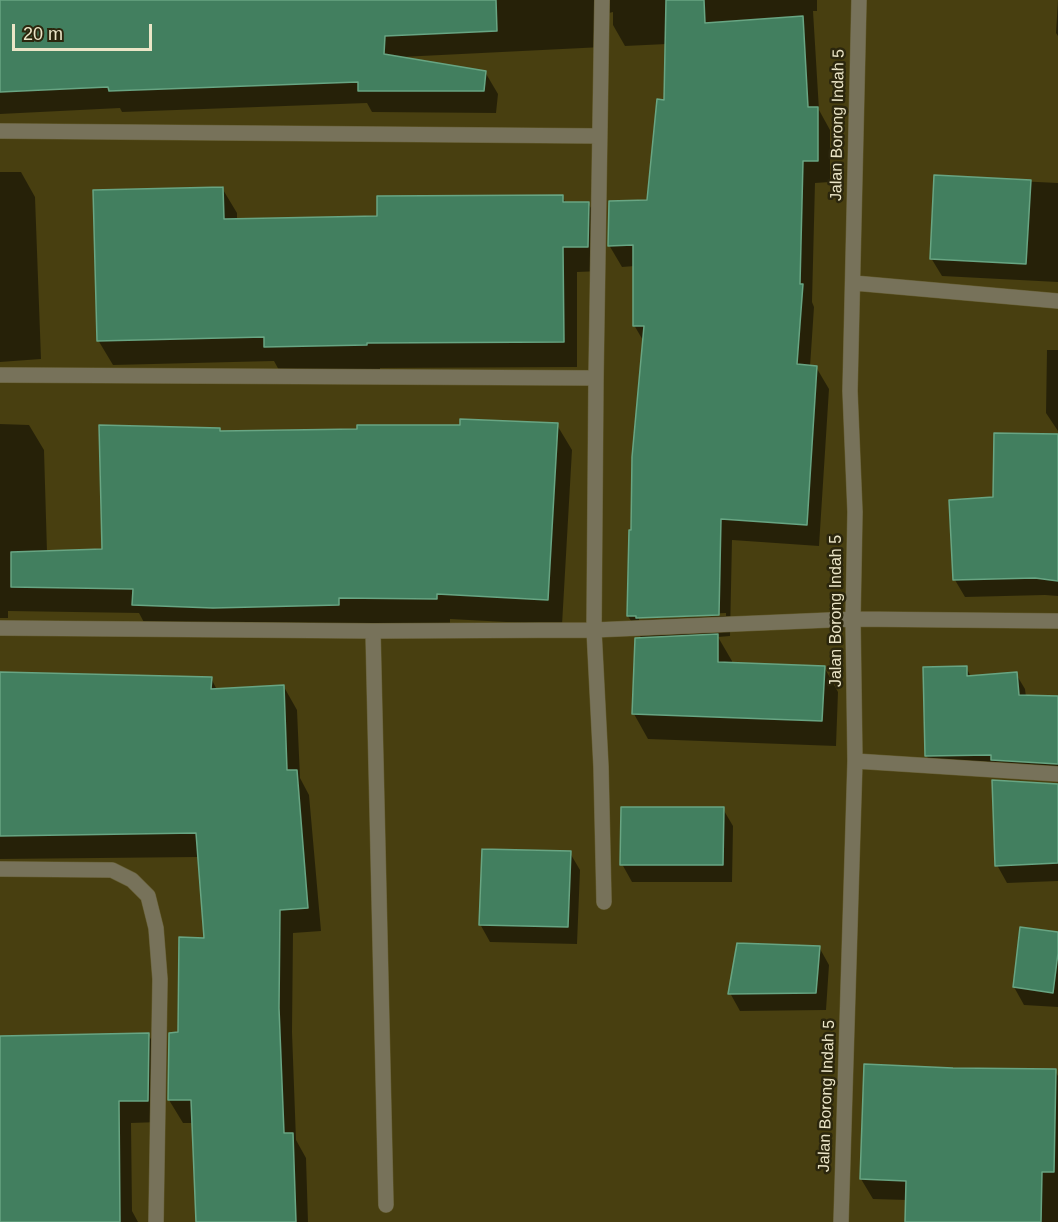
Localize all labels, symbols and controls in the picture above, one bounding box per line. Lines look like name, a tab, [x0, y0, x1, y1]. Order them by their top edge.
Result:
scale bar	[15, 12, 154, 50]
text: 20 m	[23, 24, 63, 44]
street label: Jalan Borong Indah 5	[827, 49, 849, 201]
street label: Jalan Borong Indah 5	[827, 535, 847, 687]
street label: Jalan Borong Indah 5	[815, 1020, 839, 1172]

